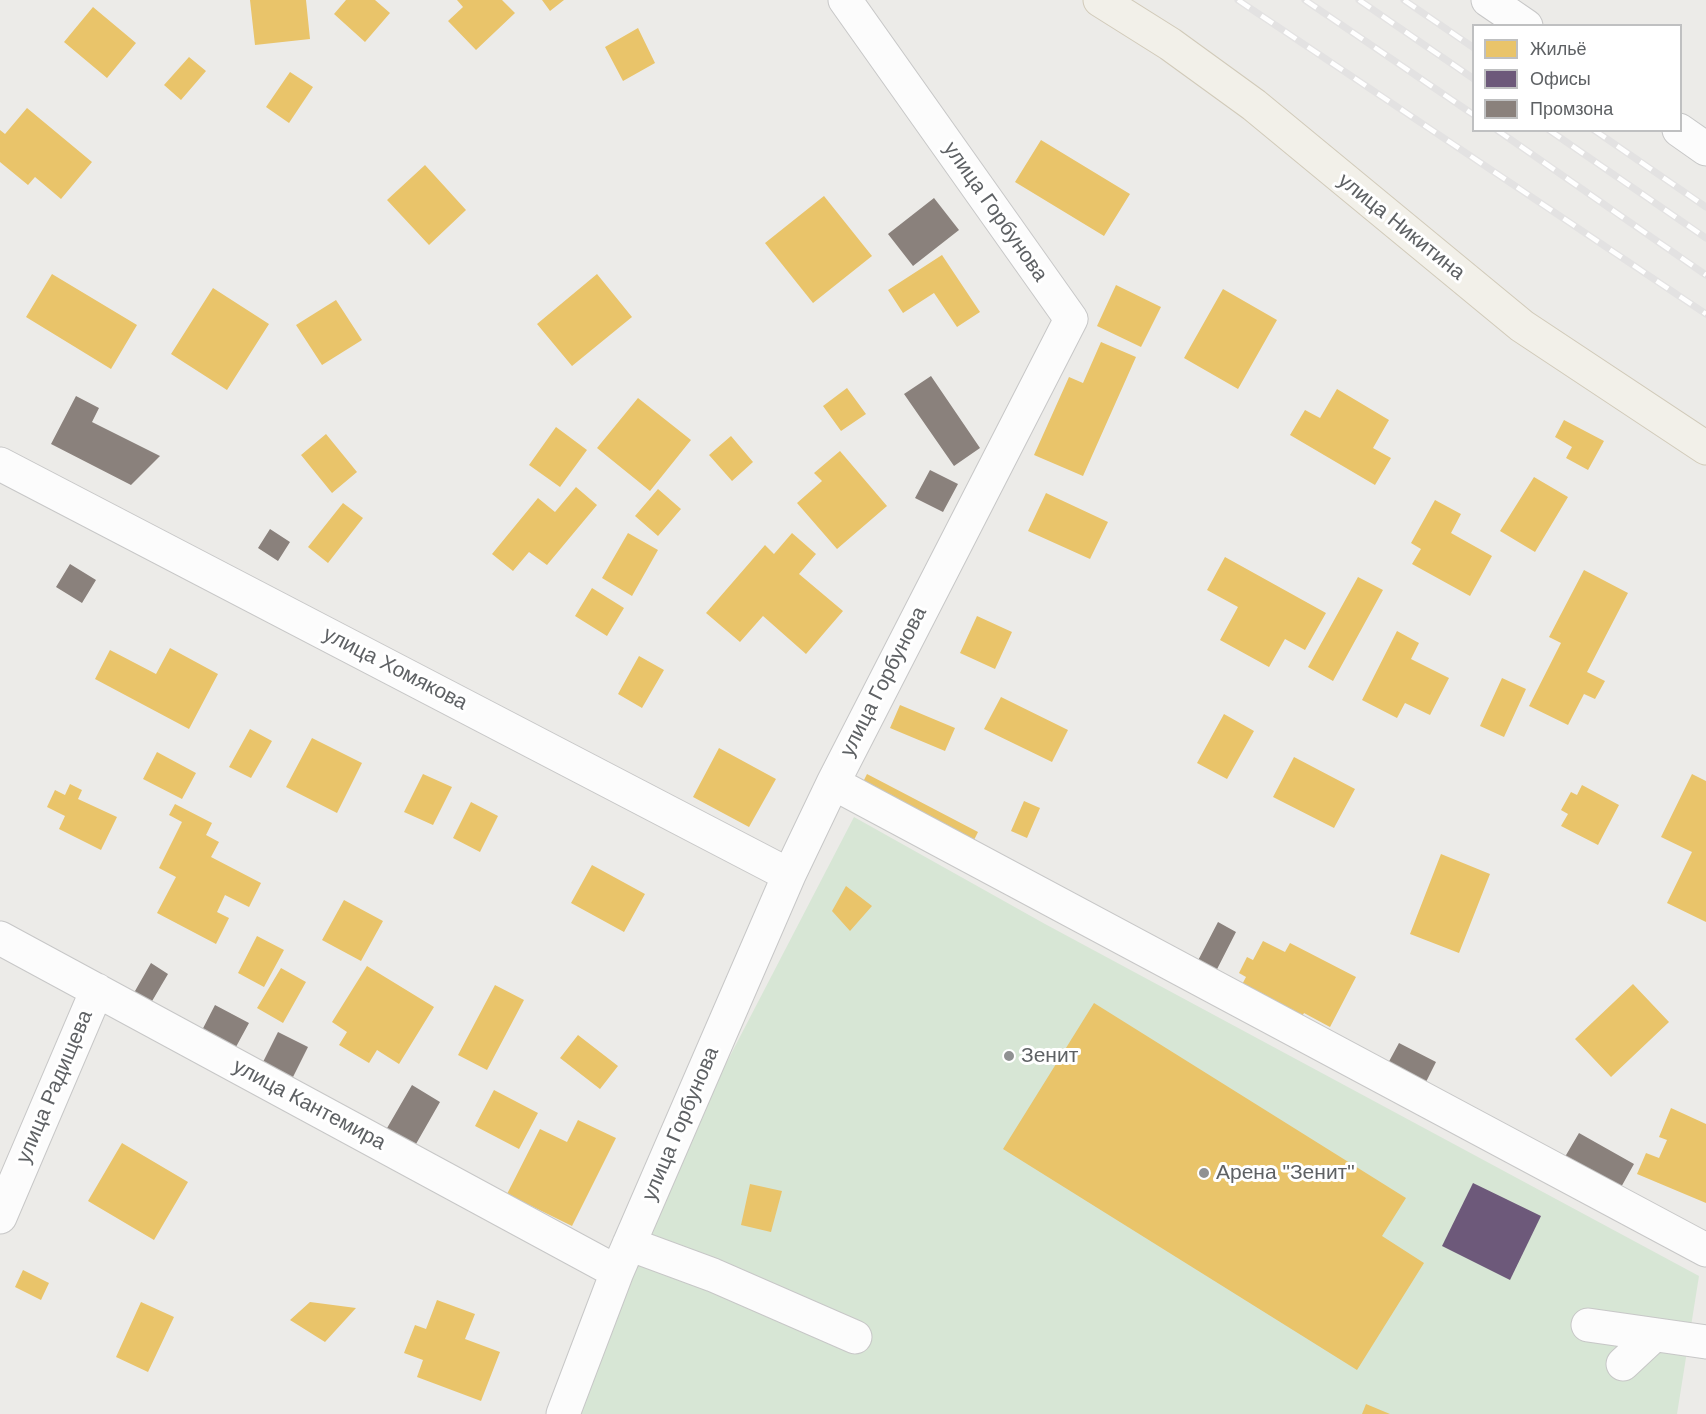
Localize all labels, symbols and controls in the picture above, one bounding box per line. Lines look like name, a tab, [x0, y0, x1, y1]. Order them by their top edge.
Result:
legend	[1472, 24, 1682, 132]
text: Жильё	[1530, 39, 1587, 59]
text: Офисы	[1530, 69, 1591, 89]
text: Промзона	[1530, 99, 1613, 119]
street label: улица Горбунова	[937, 137, 1053, 287]
street label: улица Никитина	[1332, 168, 1470, 286]
street label: улица Горбунова	[835, 603, 933, 761]
street label: улица Хомякова	[319, 622, 471, 716]
street label: улица Радищева	[11, 1007, 99, 1167]
street label: улица Горбунова	[637, 1043, 725, 1205]
place label: Зенит	[1021, 1043, 1078, 1069]
marker: Зенит	[1002, 1049, 1016, 1063]
street label: улица Кантемира	[228, 1054, 390, 1156]
place label: Арена "Зенит"	[1216, 1160, 1355, 1186]
marker: Арена "Зенит"	[1197, 1166, 1211, 1180]

